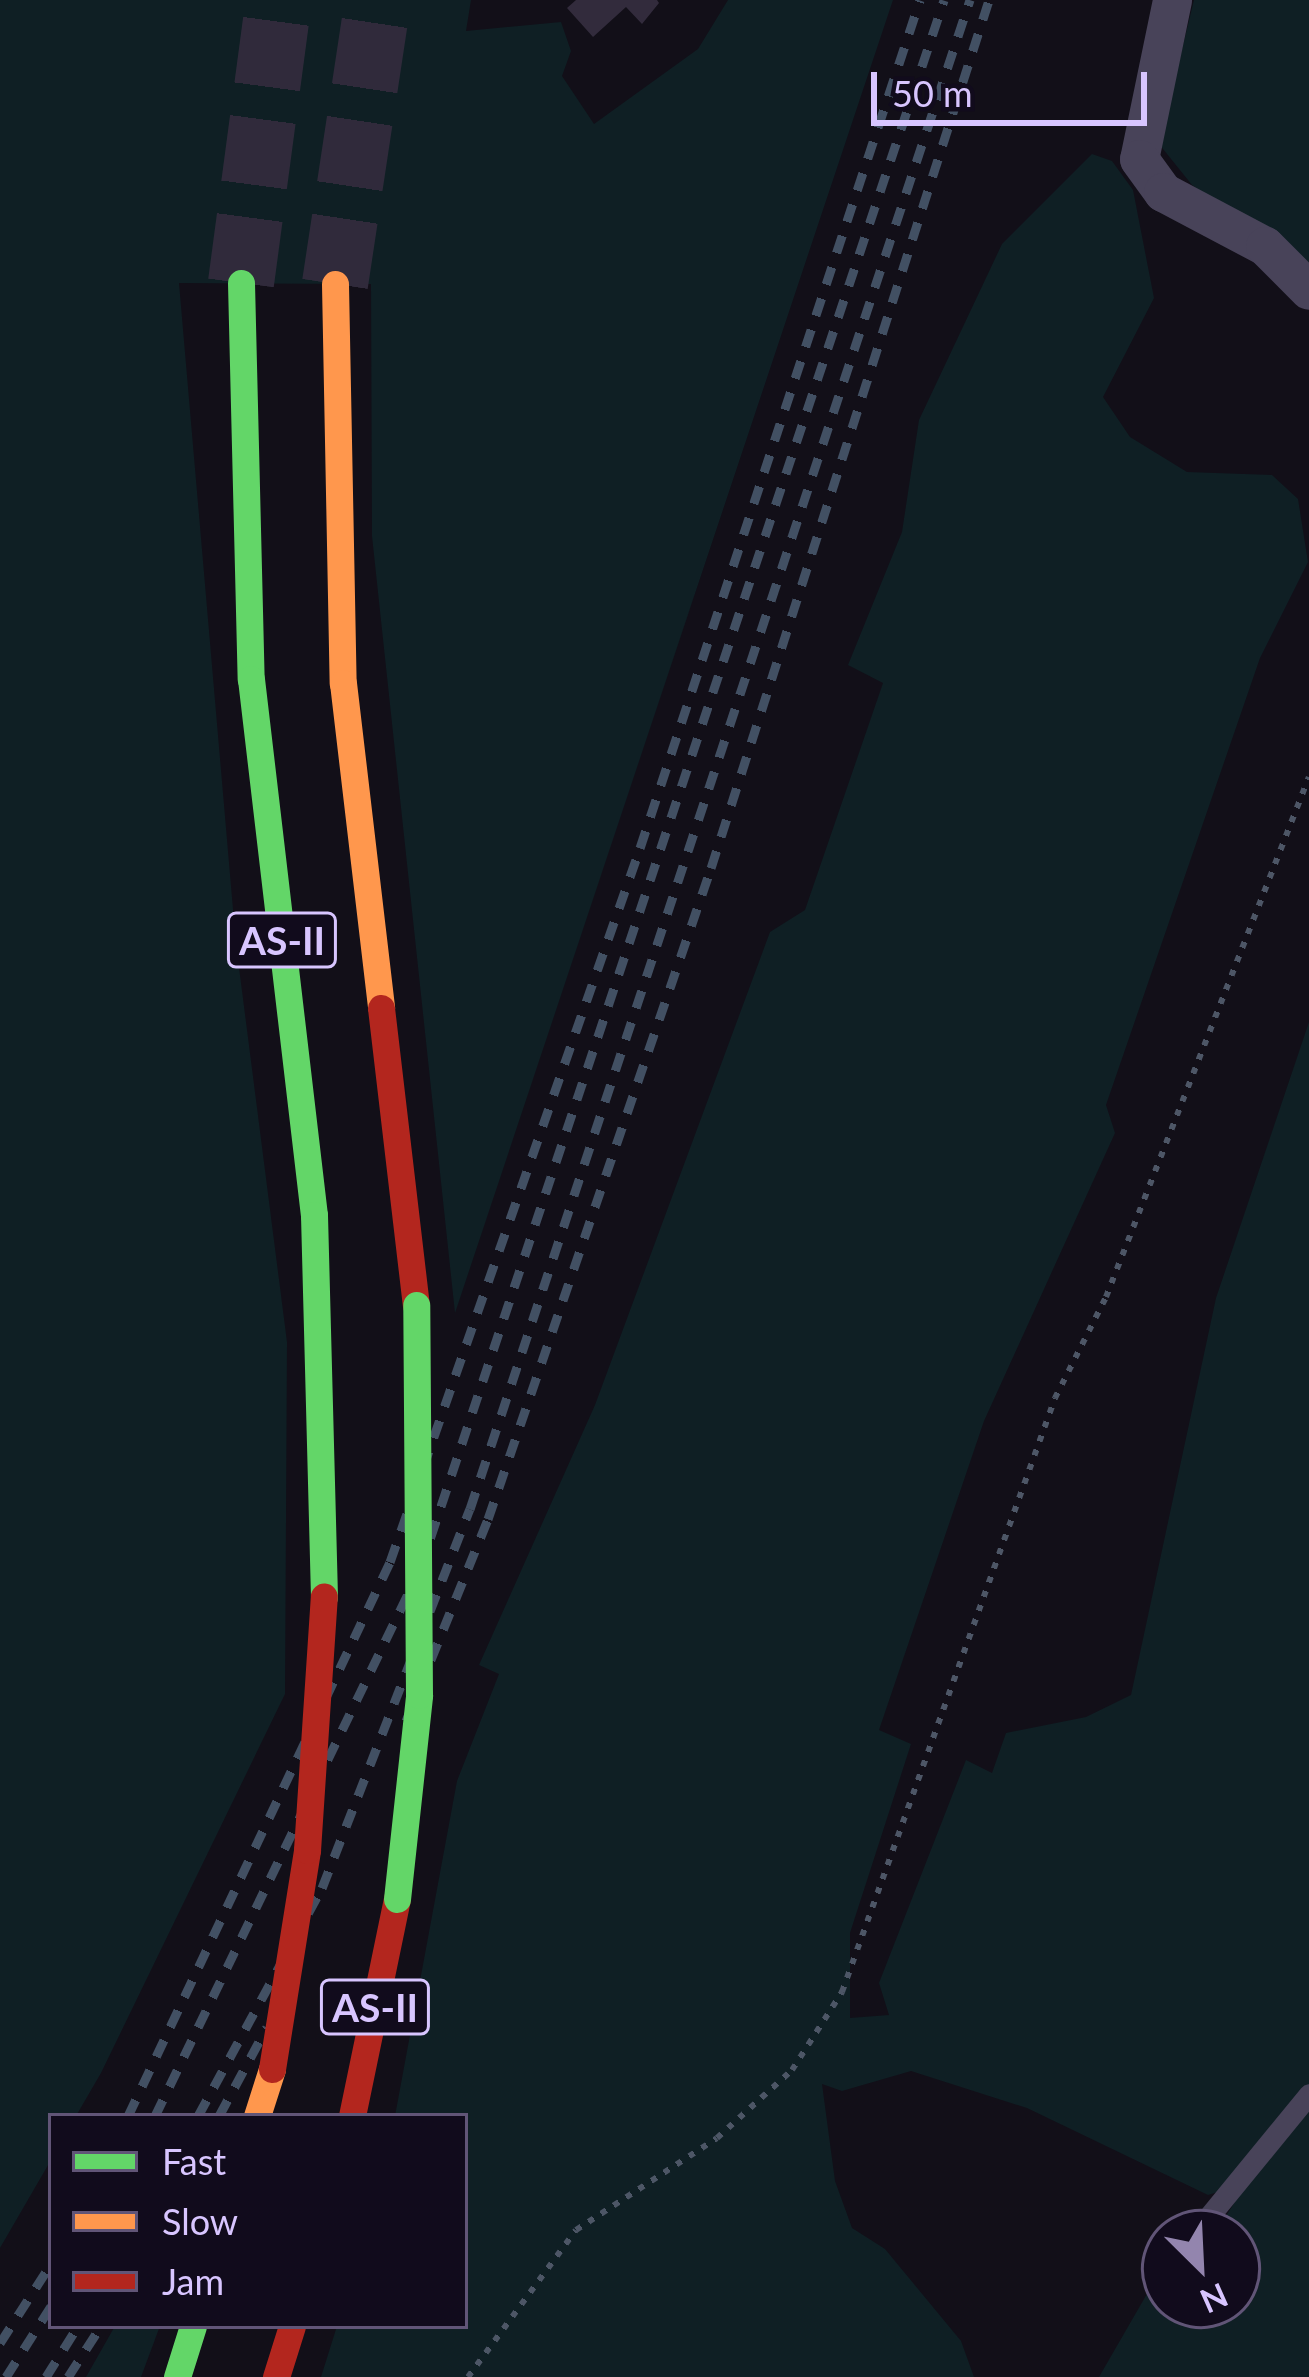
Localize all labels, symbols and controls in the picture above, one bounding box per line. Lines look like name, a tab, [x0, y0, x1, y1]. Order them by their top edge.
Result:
scale bar	[877, 48, 1153, 122]
text: 50 m	[892, 71, 973, 115]
road number: AS-II	[225, 907, 339, 973]
road number: AS-II	[318, 1974, 432, 2040]
legend	[48, 2113, 468, 2329]
text: Fast	[162, 2139, 226, 2183]
text: Slow	[162, 2199, 238, 2243]
north arrow	[1141, 2209, 1261, 2329]
text: Jam	[162, 2259, 224, 2303]
text: N	[1195, 2276, 1234, 2323]

